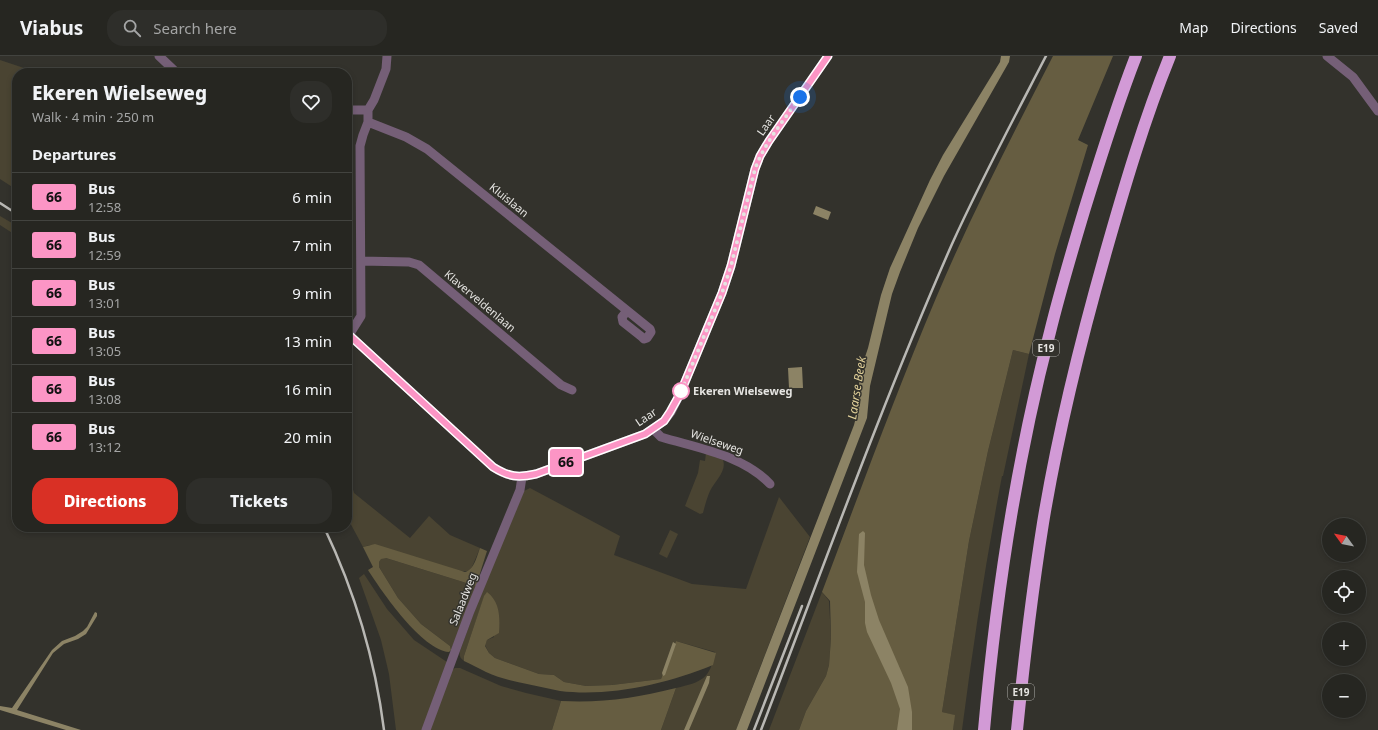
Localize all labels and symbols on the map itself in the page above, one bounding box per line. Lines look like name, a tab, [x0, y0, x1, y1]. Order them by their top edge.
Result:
your location	[790, 87, 810, 107]
street label: Laar	[753, 111, 778, 138]
street label: Kluislaan	[487, 179, 532, 220]
street label: Klaverveldenlaan	[442, 266, 519, 335]
road number: E19	[1033, 340, 1059, 356]
water label: Laarse Beek	[843, 354, 870, 421]
marker: Ekeren Wielseweg	[672, 382, 690, 400]
place label: Ekeren Wielseweg	[693, 383, 792, 398]
street label: Laar	[632, 404, 660, 429]
street label: Wielseweg	[689, 425, 746, 458]
line badge: 66	[548, 449, 584, 475]
north arrow	[1322, 518, 1366, 562]
street label: Salaadweg	[445, 570, 480, 627]
road number: E19	[1008, 684, 1034, 700]

